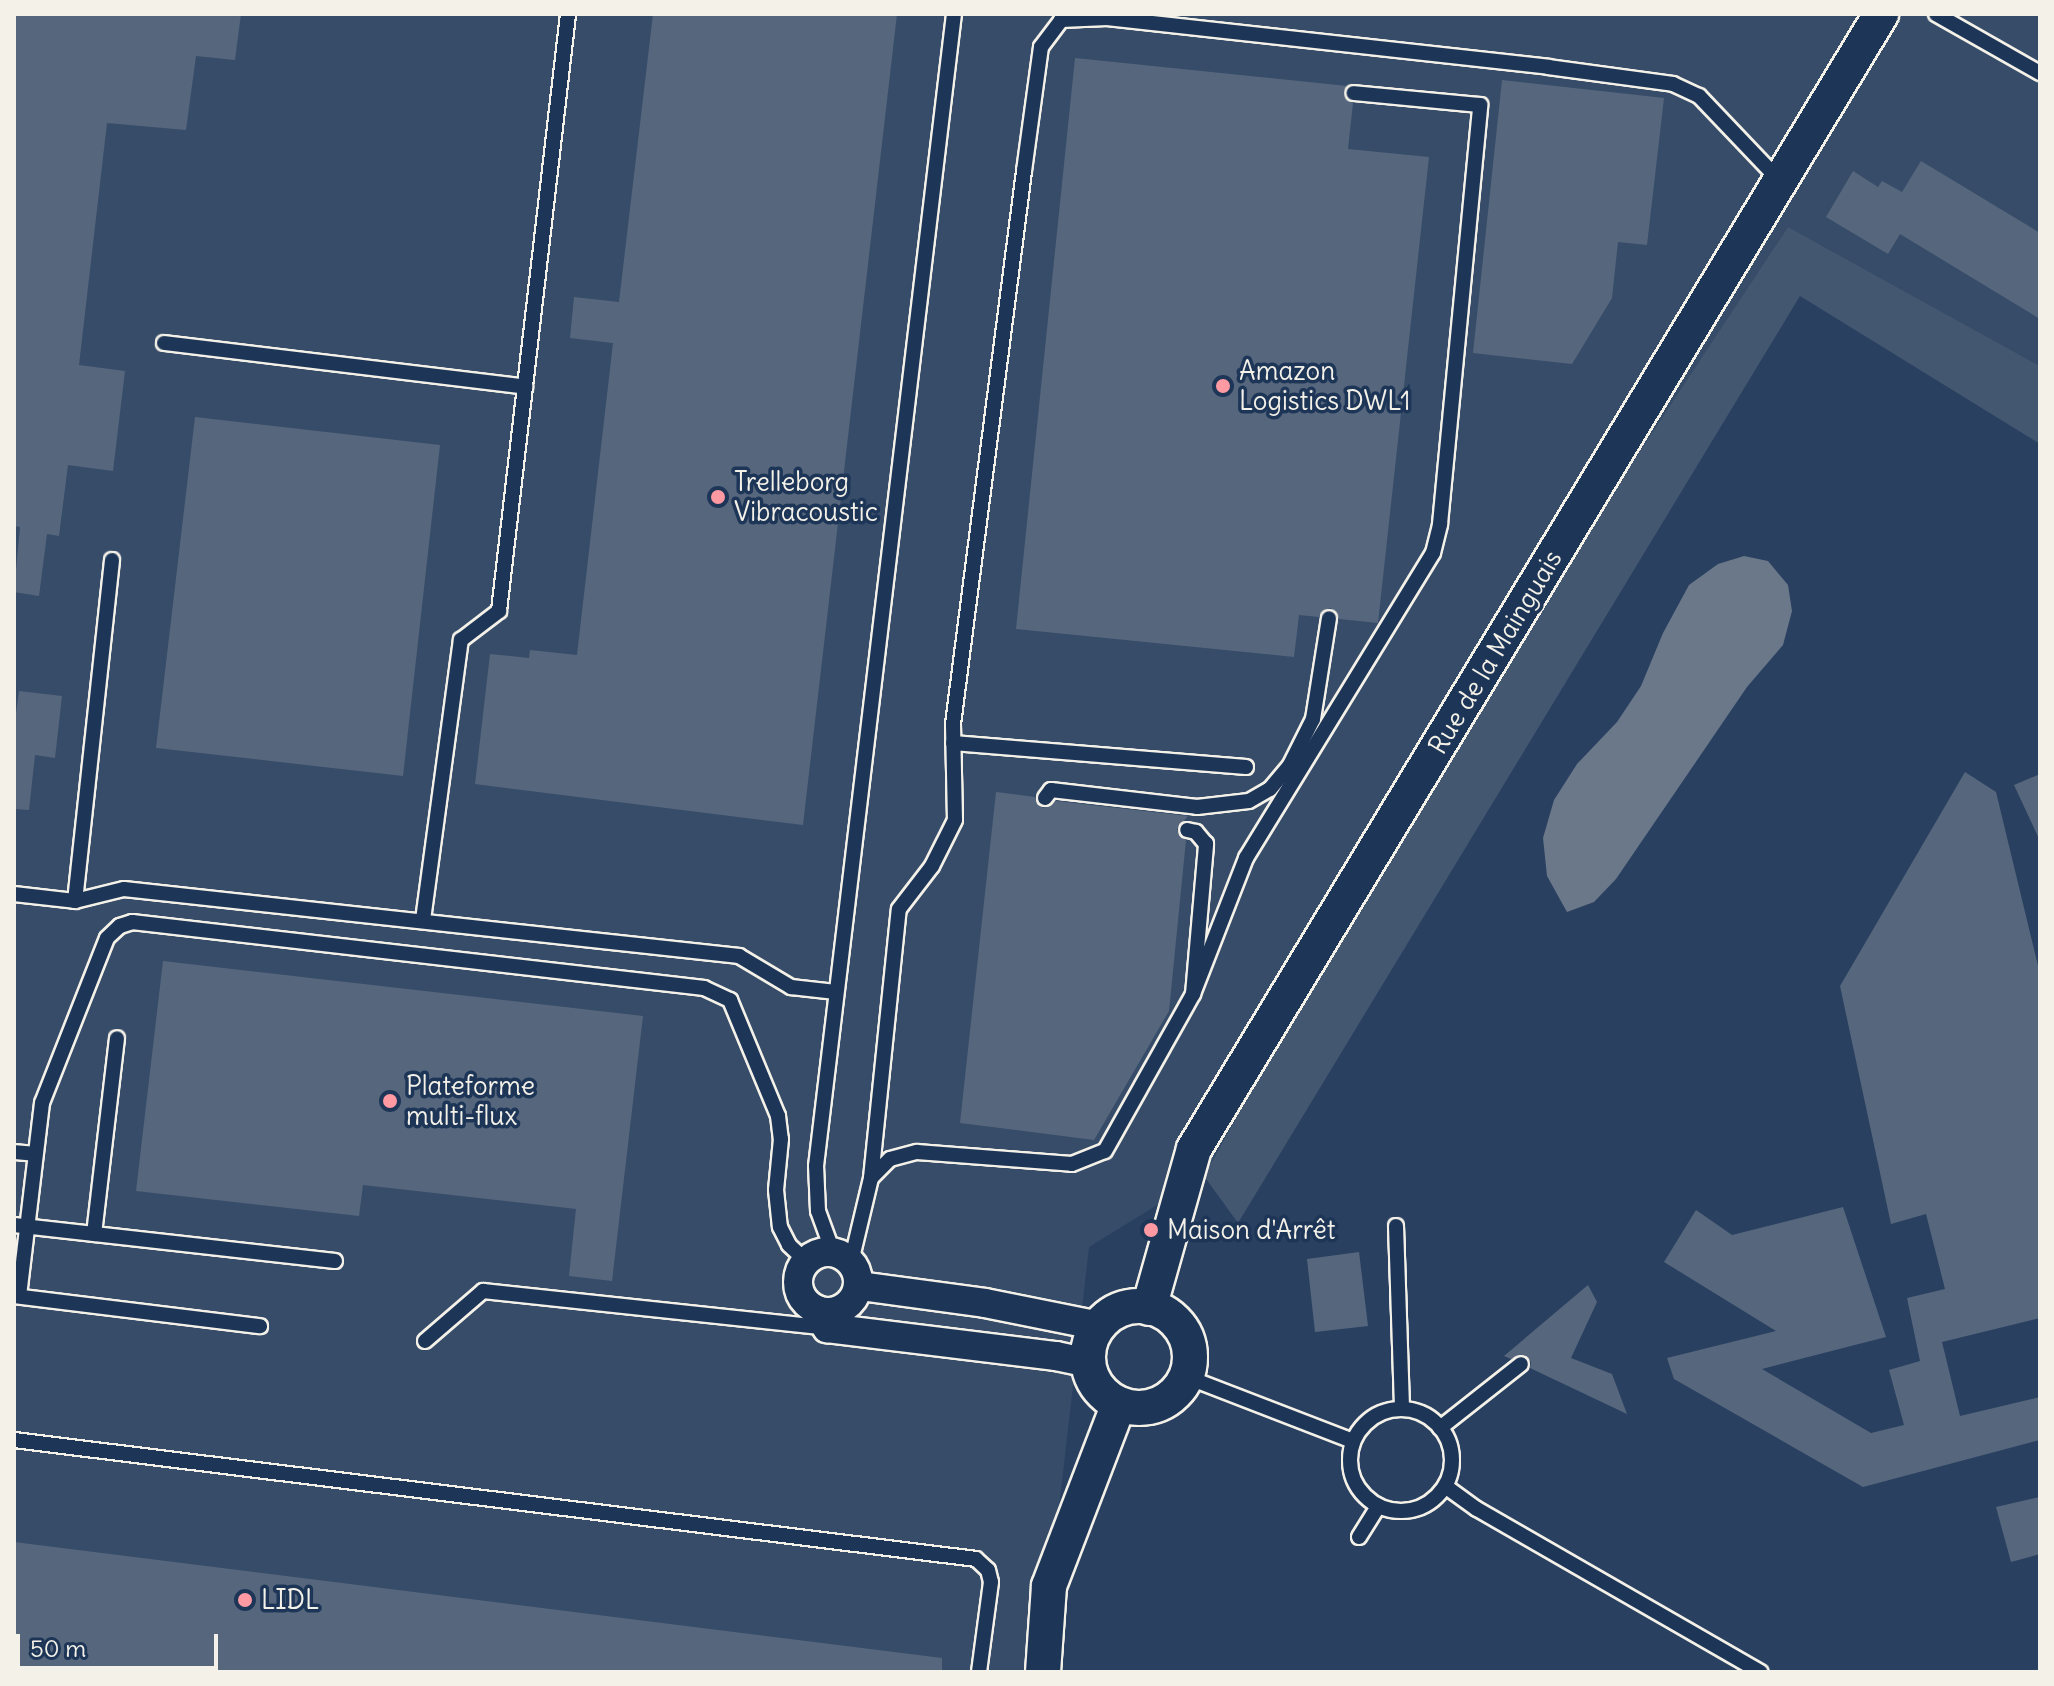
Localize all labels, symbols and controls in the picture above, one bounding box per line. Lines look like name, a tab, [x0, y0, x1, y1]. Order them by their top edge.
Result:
place label: Amazon Logistics DWL1	[1239, 355, 1411, 416]
marker: Amazon Logistics DWL1	[1214, 377, 1232, 395]
place label: Trelleborg Vibracoustic	[734, 466, 878, 528]
marker: Trelleborg Vibracoustic	[709, 488, 727, 506]
street label: Rue de la Mainguais	[1422, 544, 1568, 760]
place label: Plateforme multi-flux	[406, 1070, 535, 1132]
marker: Plateforme multi-flux	[381, 1092, 399, 1110]
place label: Maison d'Arrêt	[1167, 1214, 1335, 1246]
marker: Maison d'Arrêt	[1142, 1221, 1160, 1239]
place label: LIDL	[261, 1584, 319, 1616]
marker: LIDL	[236, 1591, 254, 1609]
scale bar	[20, 1618, 222, 1668]
text: 50 m	[30, 1633, 86, 1663]

